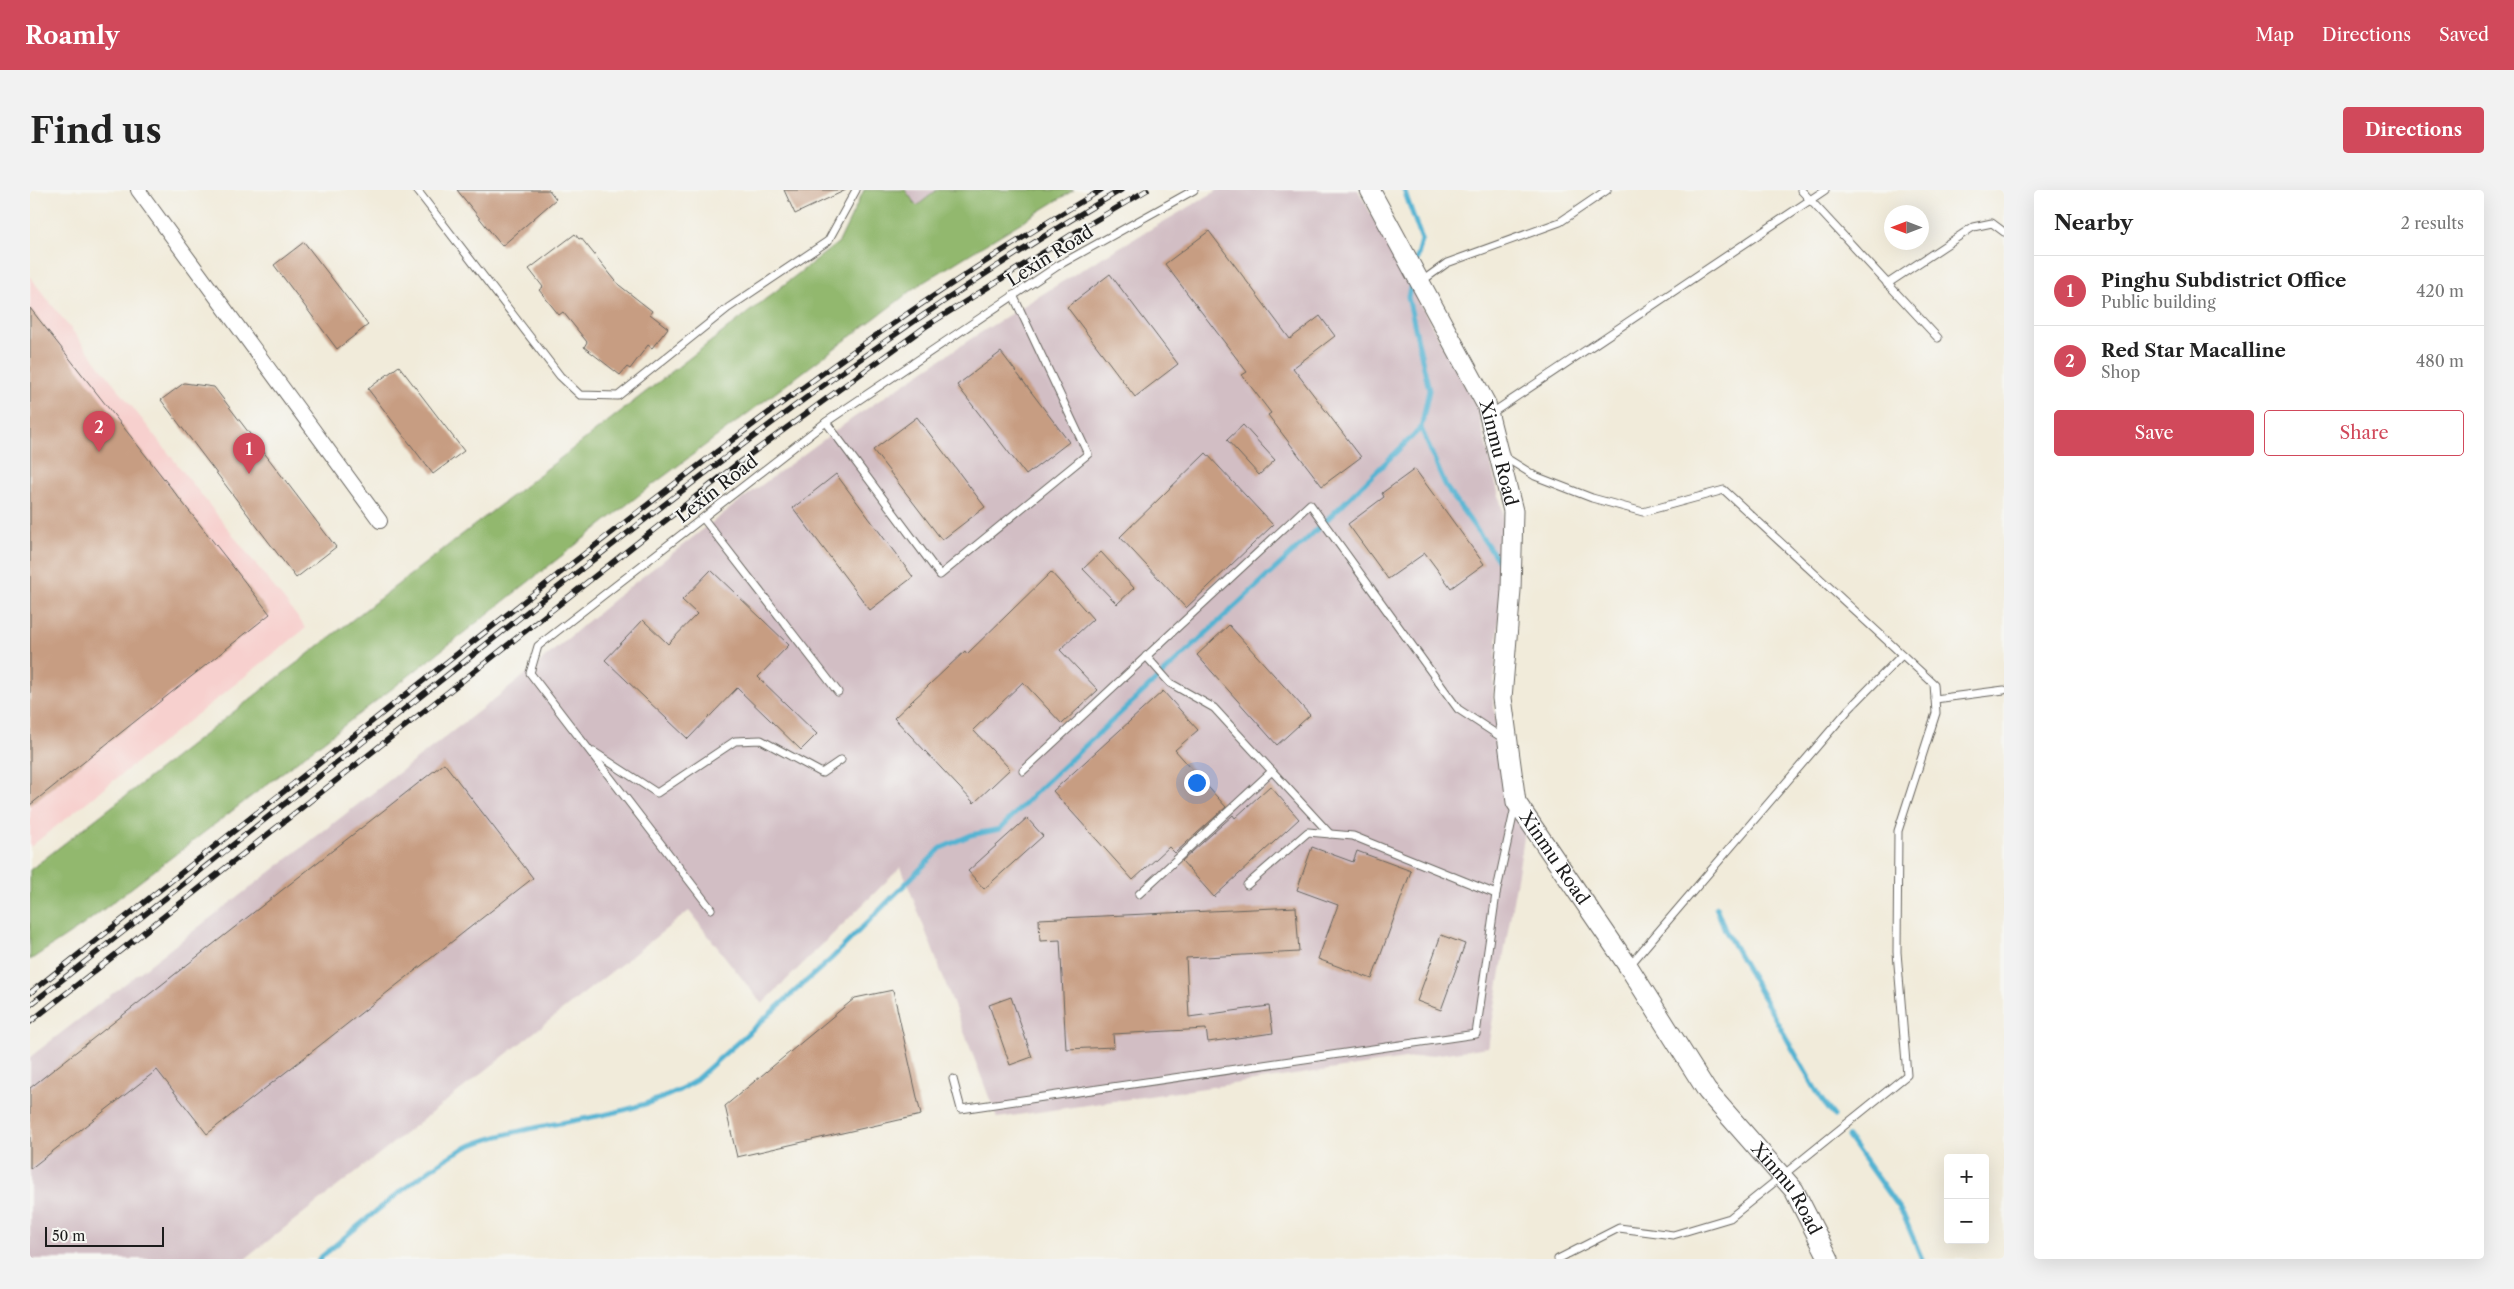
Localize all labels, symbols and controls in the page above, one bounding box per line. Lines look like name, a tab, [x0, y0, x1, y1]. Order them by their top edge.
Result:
text: Roamly	[25, 21, 119, 50]
text: Map	[2255, 24, 2294, 46]
text: Directions	[2322, 24, 2411, 46]
text: Saved	[2439, 24, 2489, 46]
button: Directions	[2343, 107, 2484, 153]
text: Find us	[30, 109, 162, 152]
north arrow	[1884, 205, 1929, 250]
text: Nearby	[2054, 210, 2133, 235]
text: 2 results	[2401, 213, 2464, 233]
street label: Lexin Road	[1003, 221, 1097, 291]
text: Pinghu Subdistrict Office	[2101, 269, 2346, 292]
text: 1	[2066, 281, 2074, 301]
text: 420 m	[2416, 281, 2464, 301]
text: Public building	[2101, 292, 2216, 312]
text: Red Star Macalline	[2101, 339, 2286, 362]
text: 2	[2065, 351, 2075, 371]
text: 480 m	[2416, 351, 2464, 371]
text: Shop	[2101, 362, 2140, 382]
street label: Xinmu Road	[1474, 397, 1522, 508]
button: Save	[2054, 410, 2254, 456]
button: Share	[2264, 410, 2464, 456]
pin: 2	[83, 411, 115, 452]
pin: 1	[233, 433, 265, 474]
street label: Lexin Road	[672, 450, 762, 528]
your location	[1184, 770, 1210, 796]
street label: Xinmu Road	[1514, 806, 1594, 909]
street label: Xinmu Road	[1746, 1137, 1826, 1238]
map controls	[1944, 1154, 1989, 1244]
button: +	[1944, 1154, 1989, 1199]
button: −	[1944, 1199, 1989, 1244]
scale bar	[45, 1224, 164, 1247]
text: 50 m	[52, 1227, 85, 1245]

